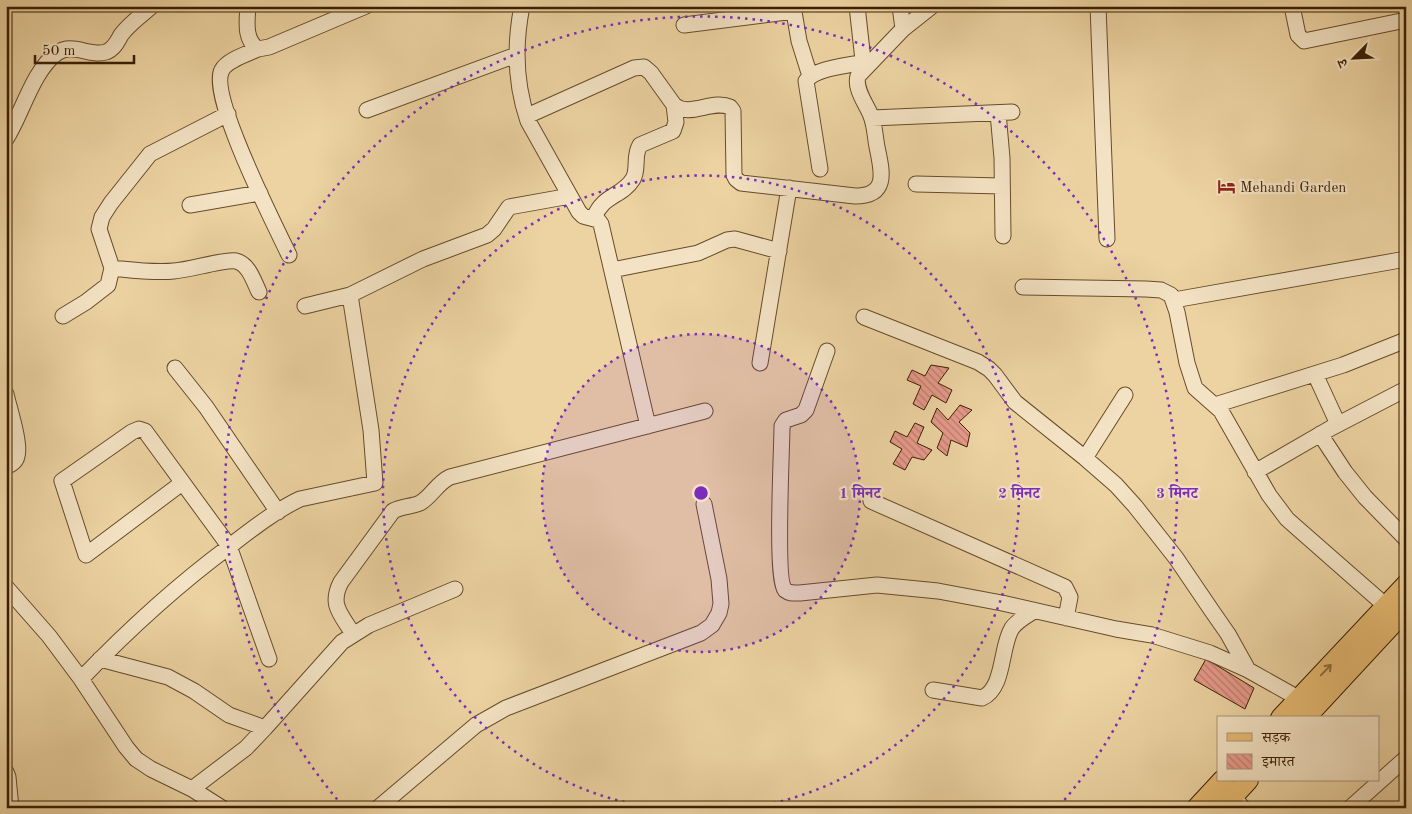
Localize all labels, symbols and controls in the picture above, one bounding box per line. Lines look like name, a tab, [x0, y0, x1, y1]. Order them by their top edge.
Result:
scale bar	[35, 32, 134, 64]
north arrow	[1330, 32, 1380, 82]
text: 50 m	[42, 44, 76, 59]
text: उ	[1335, 56, 1351, 70]
hotel icon: Mehandi Garden	[1216, 177, 1236, 197]
place label: Mehandi Garden	[1240, 181, 1346, 196]
centre of rings	[692, 484, 710, 502]
text: 1 मिनट	[839, 484, 882, 502]
text: 2 मिनट	[998, 484, 1041, 502]
text: 3 मिनट	[1156, 484, 1199, 502]
one-way arrow	[1320, 663, 1332, 676]
legend	[1217, 716, 1380, 782]
text: सड़क	[1261, 731, 1291, 746]
text: इमारत	[1261, 755, 1296, 770]

